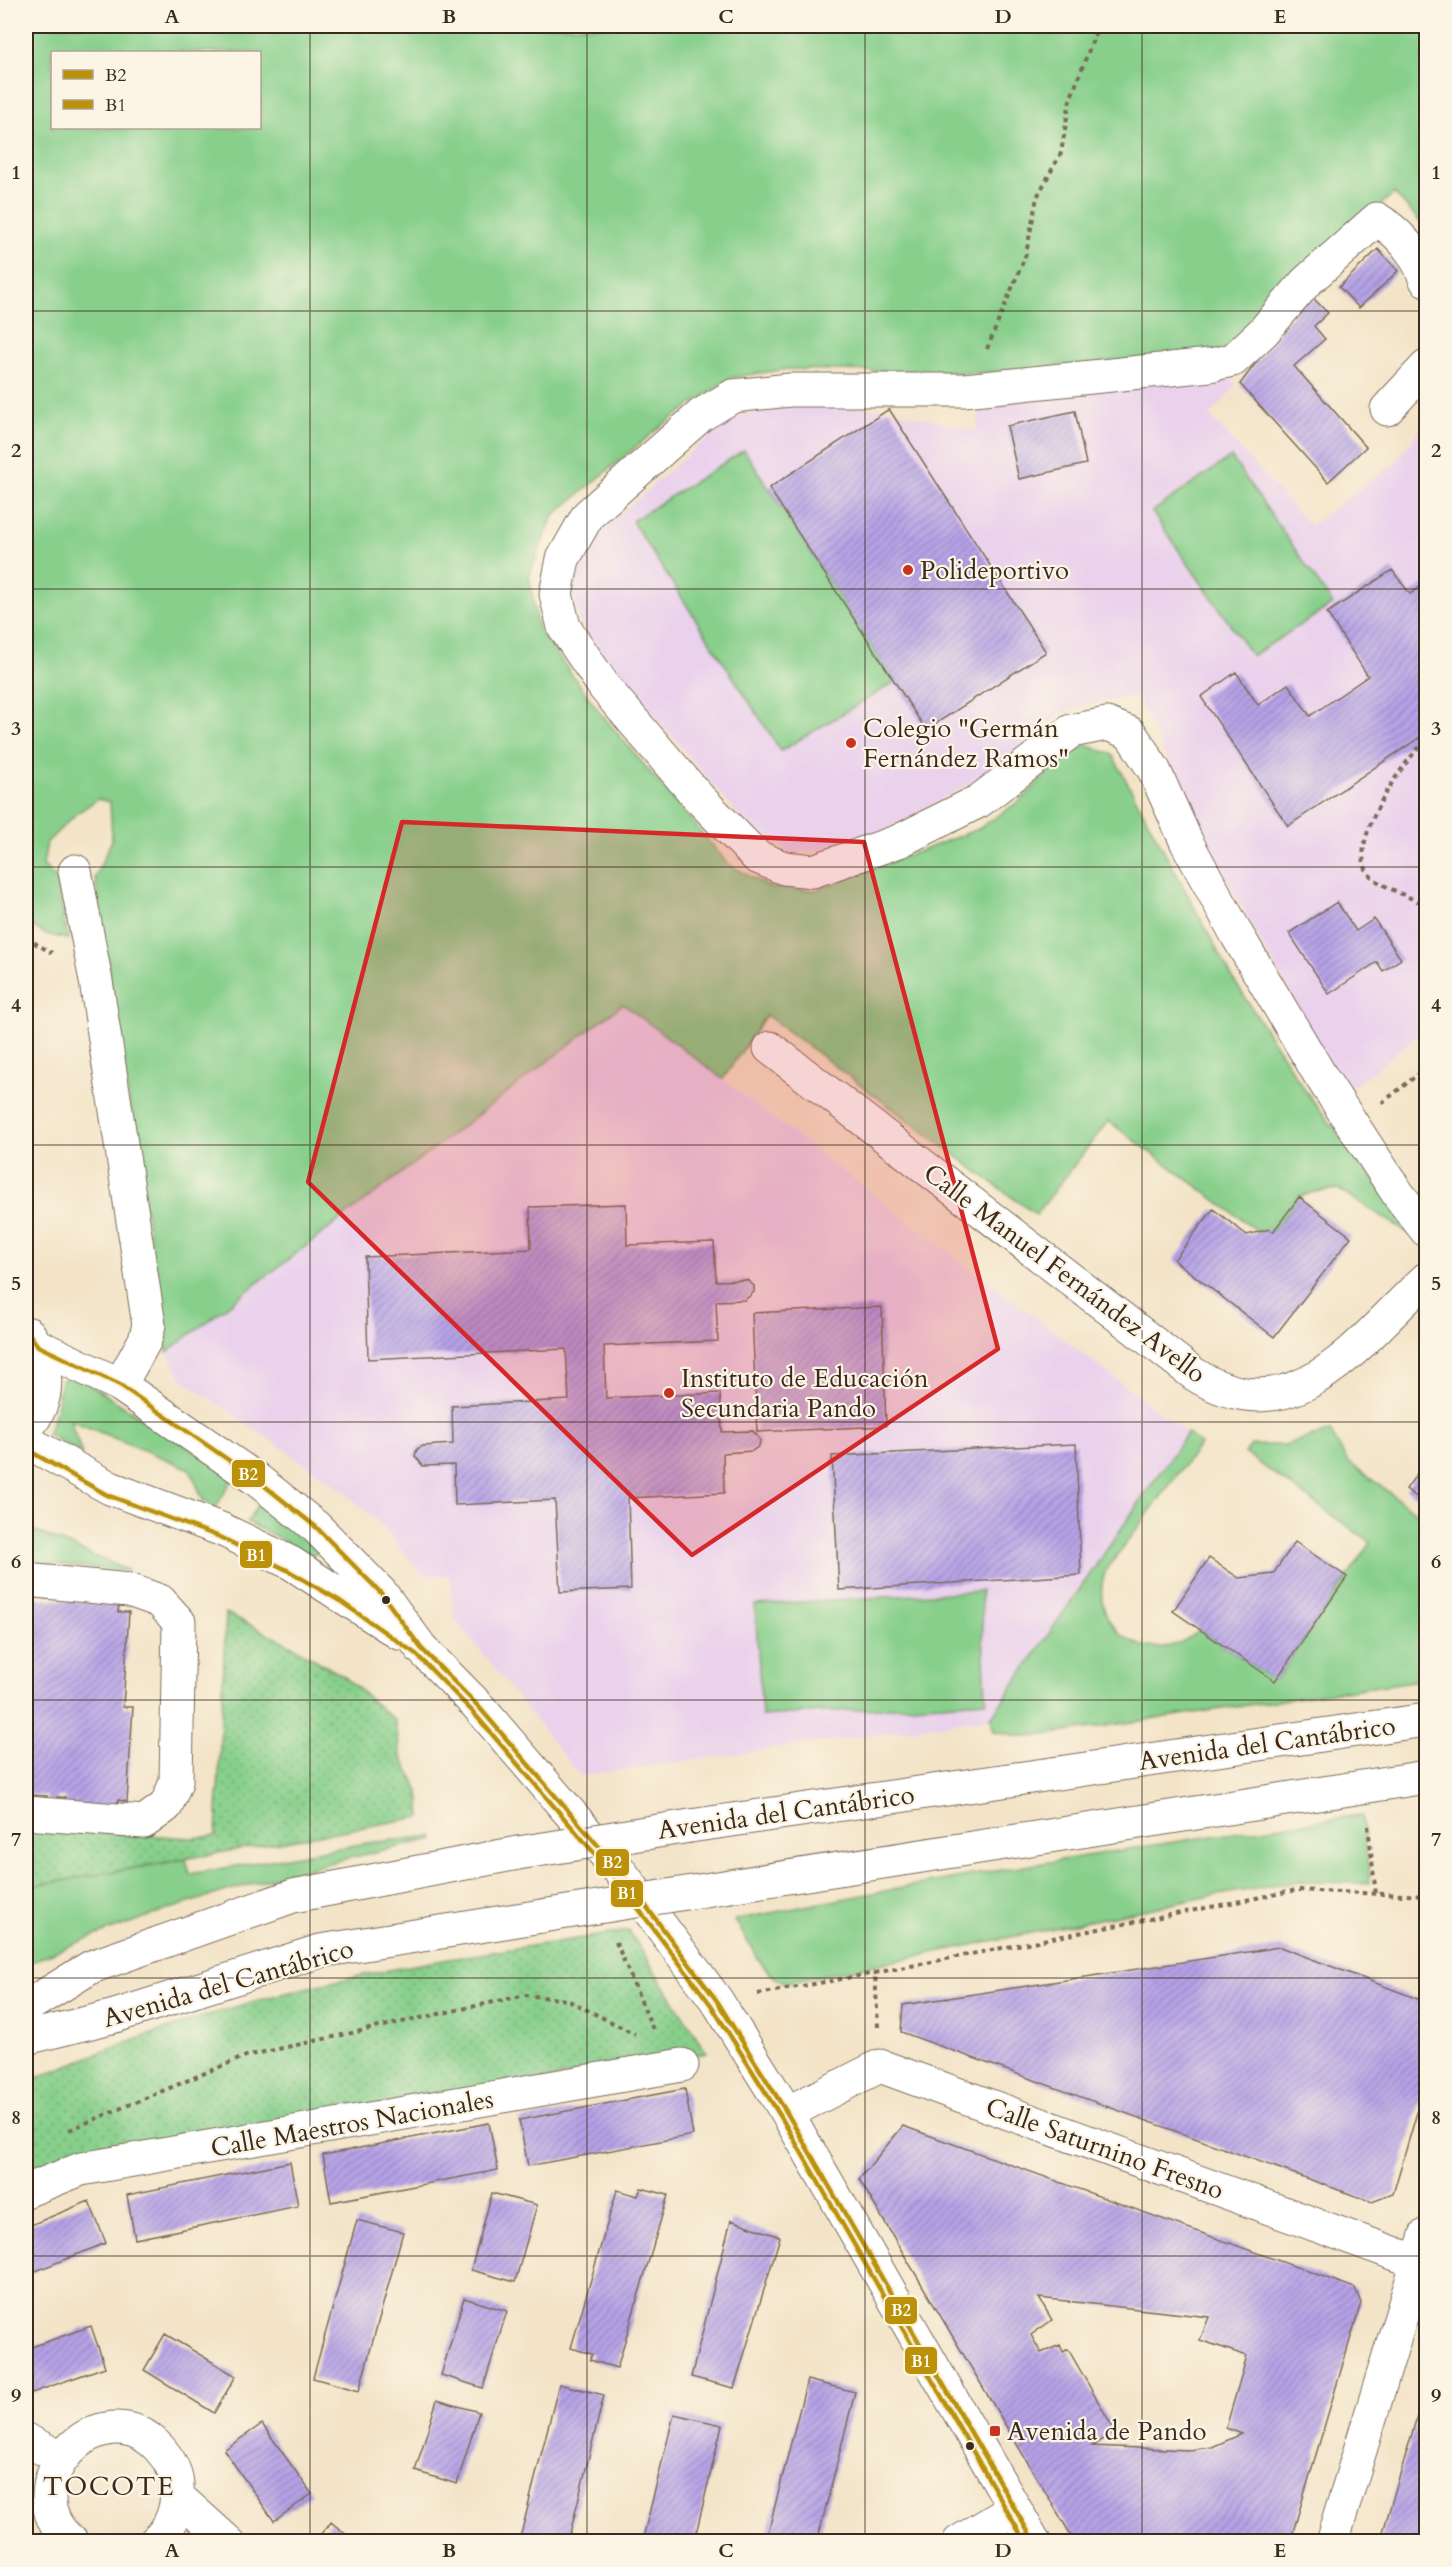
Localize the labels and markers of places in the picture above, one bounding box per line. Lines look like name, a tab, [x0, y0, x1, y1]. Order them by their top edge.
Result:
place label: Polideportivo	[920, 553, 1069, 588]
marker: Polideportivo	[901, 563, 915, 577]
place label: Colegio "Germán Fernández Ramos"	[863, 711, 1069, 776]
marker: Colegio "Germán Fernández Ramos"	[844, 736, 858, 750]
place label: Instituto de Educación Secundaria Pando	[681, 1361, 929, 1426]
marker: Instituto de Educación Secundaria Pando	[662, 1386, 676, 1400]
unlabelled marker	[380, 1594, 392, 1606]
place label: Avenida de Pando	[1007, 2414, 1207, 2449]
marker: Avenida de Pando	[988, 2424, 1002, 2438]
unlabelled marker	[964, 2440, 976, 2452]

